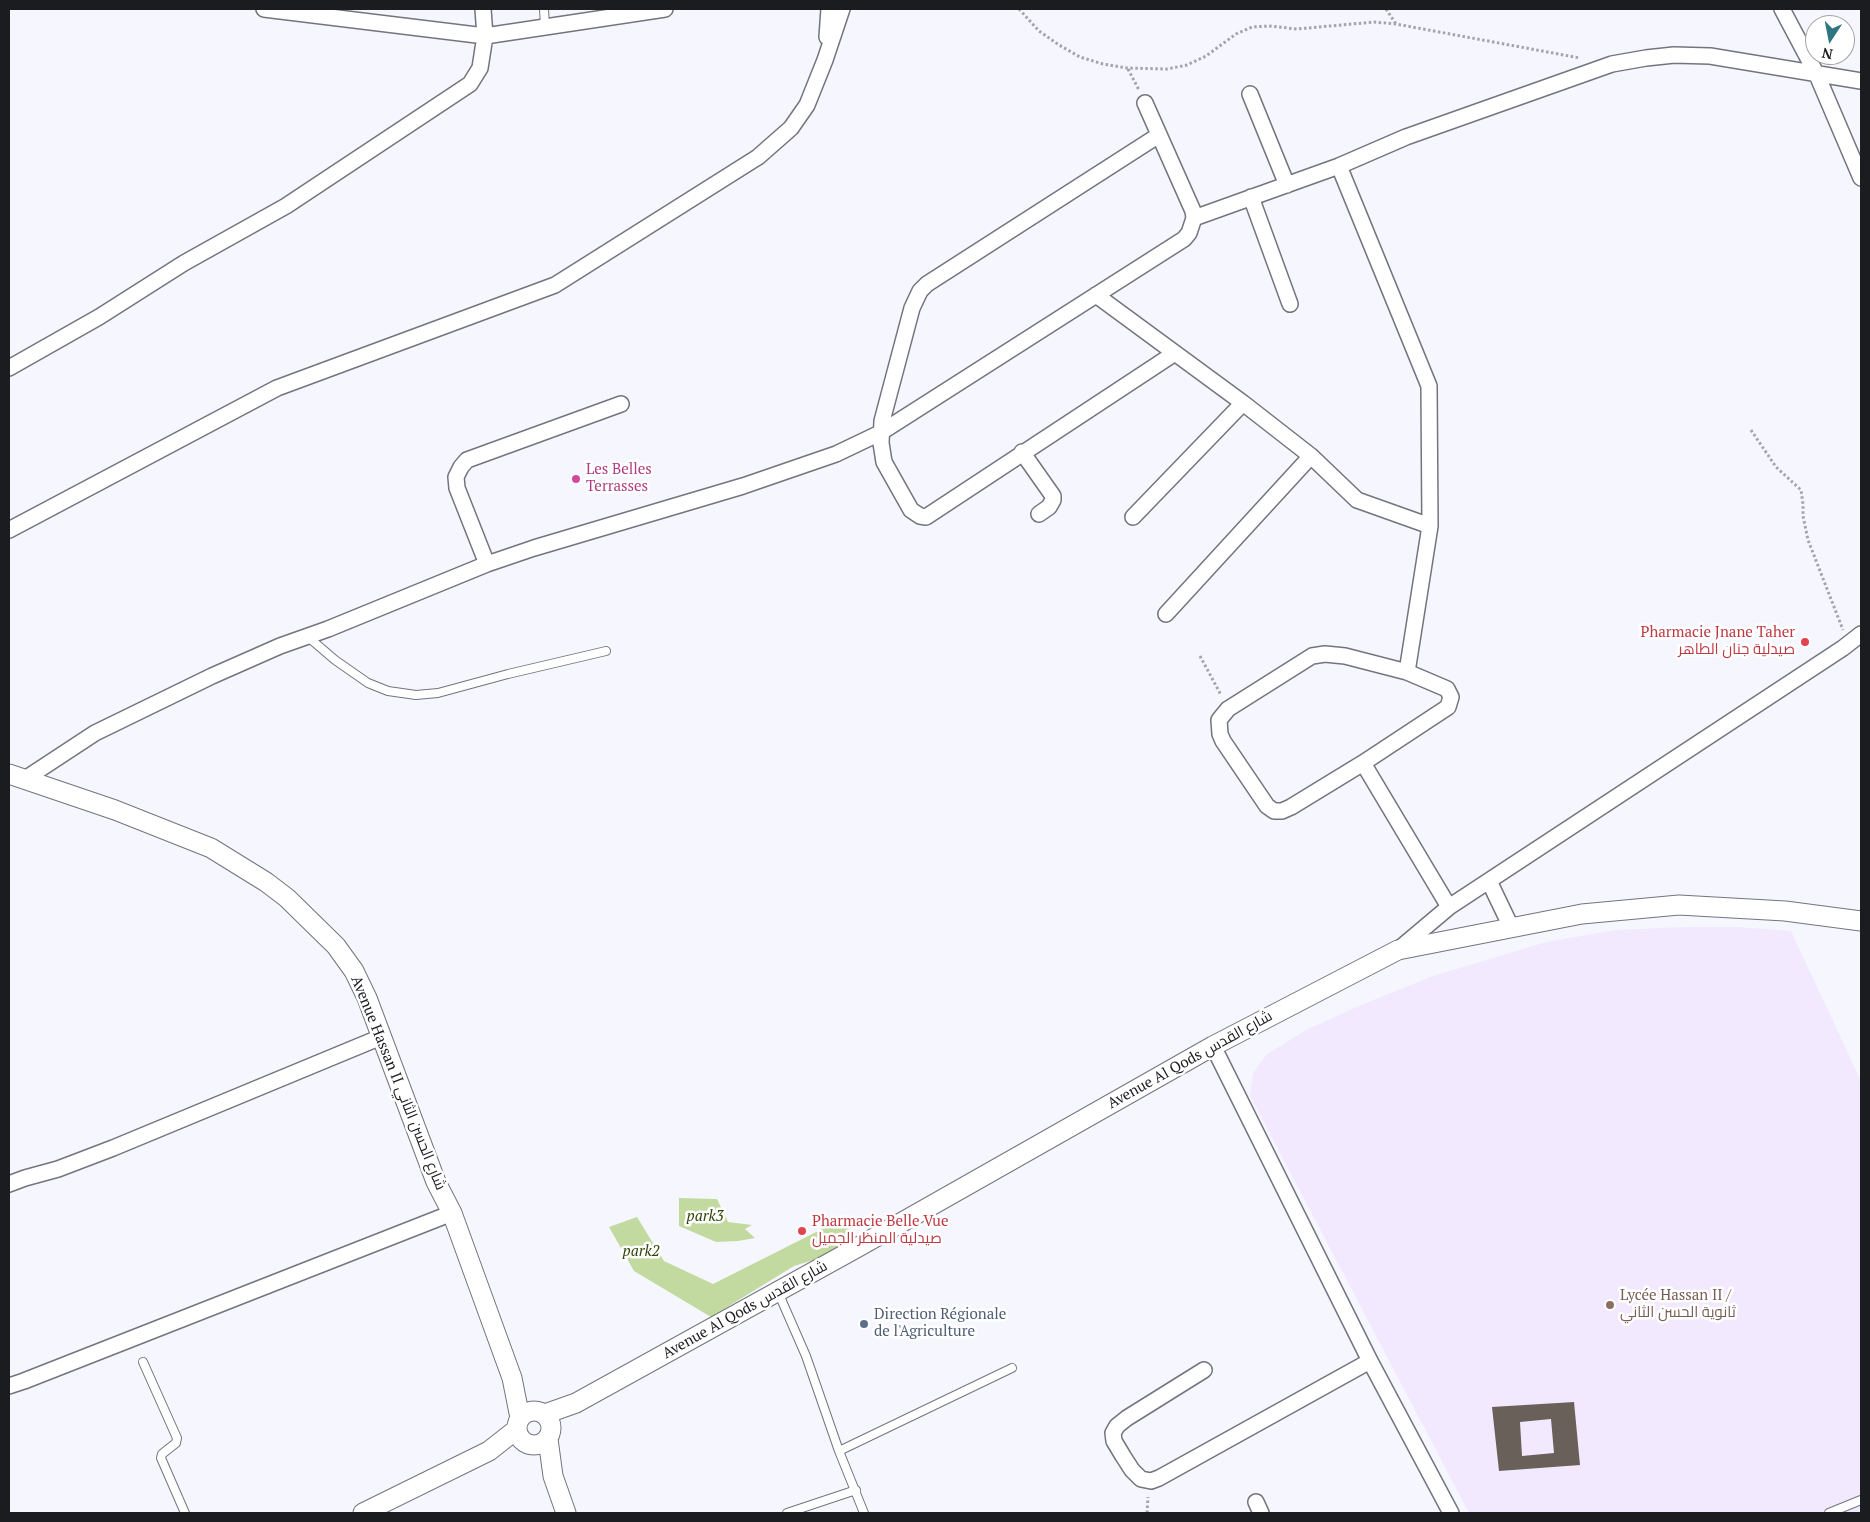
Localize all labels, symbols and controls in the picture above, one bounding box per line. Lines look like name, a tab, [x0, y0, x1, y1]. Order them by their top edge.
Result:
north arrow	[1805, 15, 1855, 65]
text: N	[1820, 44, 1834, 65]
place label: Les Belles Terrasses	[586, 461, 652, 496]
marker: Les Belles Terrasses	[570, 473, 582, 485]
place label: Pharmacie Jnane Taher صيدلية جنان الطاهر	[1640, 624, 1795, 659]
marker: Pharmacie Jnane Taher صيدلية جنان الطاهر	[1799, 636, 1811, 648]
street label: Avenue Hassan II شارع الحسن الثاني	[347, 973, 449, 1193]
street label: Avenue Al Qods شارع القدس	[1104, 1007, 1276, 1113]
park label: park3	[686, 1208, 724, 1226]
place label: Pharmacie Belle Vue صيدلية المنظر الجميل	[812, 1213, 948, 1248]
marker: Pharmacie Belle Vue صيدلية المنظر الجميل	[796, 1225, 808, 1237]
park label: park2	[622, 1243, 660, 1261]
street label: Avenue Al Qods شارع القدس	[659, 1257, 831, 1363]
place label: Lycée Hassan II / ثانوية الحسن الثاني	[1620, 1287, 1736, 1322]
marker: Lycée Hassan II / ثانوية الحسن الثاني	[1604, 1299, 1616, 1311]
place label: Direction Régionale de l'Agriculture	[874, 1306, 1006, 1341]
marker: Direction Régionale de l'Agriculture	[858, 1318, 870, 1330]

